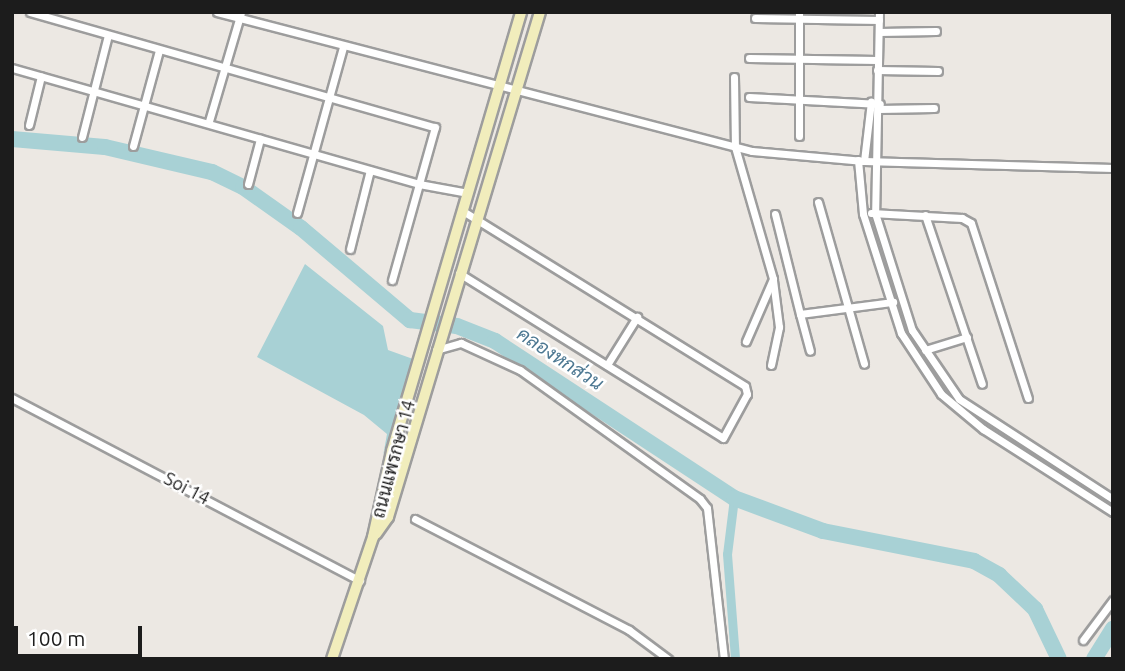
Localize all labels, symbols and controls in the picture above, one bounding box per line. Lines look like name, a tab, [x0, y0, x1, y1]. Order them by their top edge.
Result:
water label: คลองหกส่วน	[513, 323, 607, 395]
street label: ถนนแพรกษา 14	[367, 398, 419, 520]
street label: Soi 14	[160, 467, 214, 509]
scale bar	[18, 612, 145, 656]
text: 100 m	[27, 626, 85, 650]

